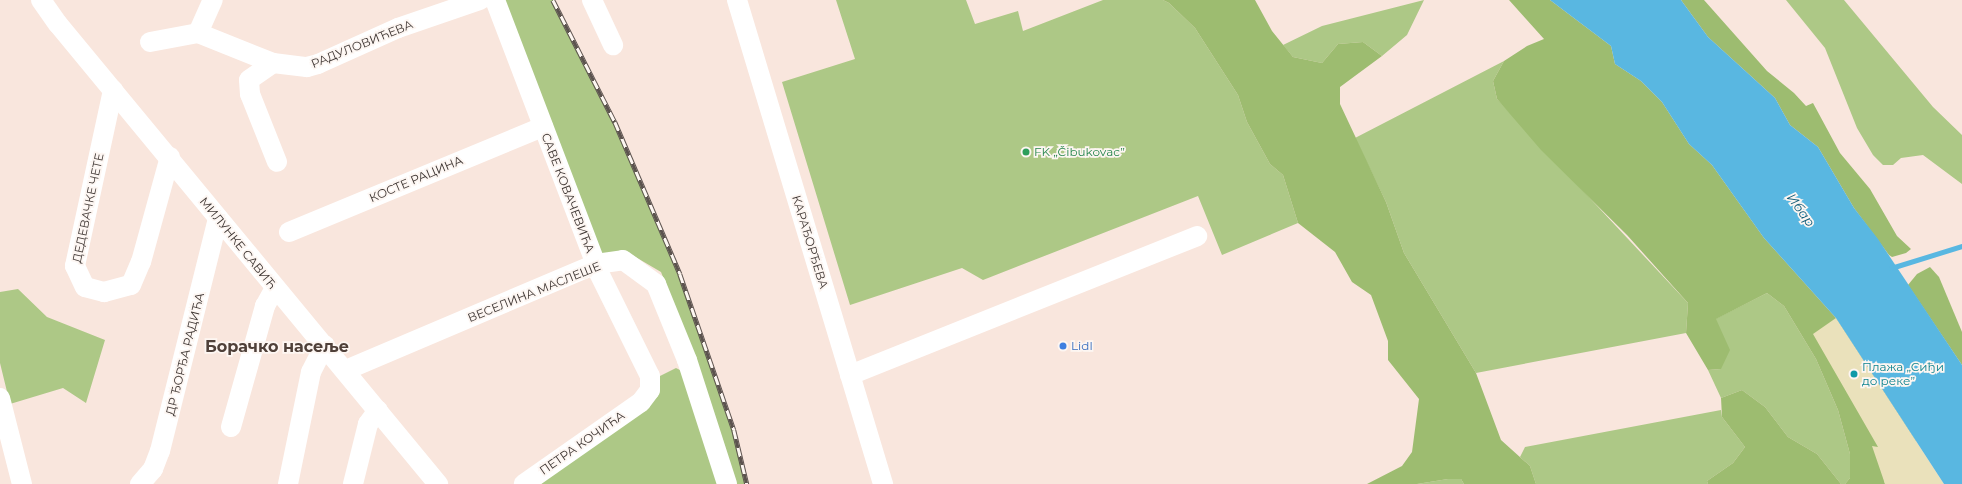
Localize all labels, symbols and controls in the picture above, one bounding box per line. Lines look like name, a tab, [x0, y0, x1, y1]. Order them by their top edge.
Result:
street label: РАДУЛОВИЋЕВА	[309, 17, 415, 71]
street label: САВЕ КОВАЧЕВИЋА	[538, 131, 598, 255]
place label: FK „Čibukovac”	[1034, 145, 1125, 159]
marker: FK „Čibukovac”	[1021, 147, 1031, 157]
street label: ДЕДЕВАЧКЕ ЧЕТЕ	[69, 152, 107, 264]
street label: КОСТЕ РАЦИНА	[367, 153, 465, 205]
water label: Ибар	[1784, 190, 1818, 230]
street label: МИЛУНКЕ САВИЋ	[197, 194, 279, 292]
street label: КАРАЂОРЂЕВА	[789, 194, 831, 290]
street label: ВЕСЕЛИНА МАСЛЕШЕ	[466, 259, 602, 325]
street label: ДР ЂОРЂА РАДИЋА	[163, 291, 207, 417]
district label: Борачко насеље	[205, 337, 349, 357]
place label: Lidl	[1071, 339, 1093, 353]
marker: Lidl	[1058, 341, 1068, 351]
place label: Плажа „Сиђи до реке”	[1862, 360, 1944, 388]
marker: Плажа „Сиђи до реке”	[1849, 369, 1859, 379]
street label: ПЕТРА КОЧИЋА	[537, 408, 627, 478]

